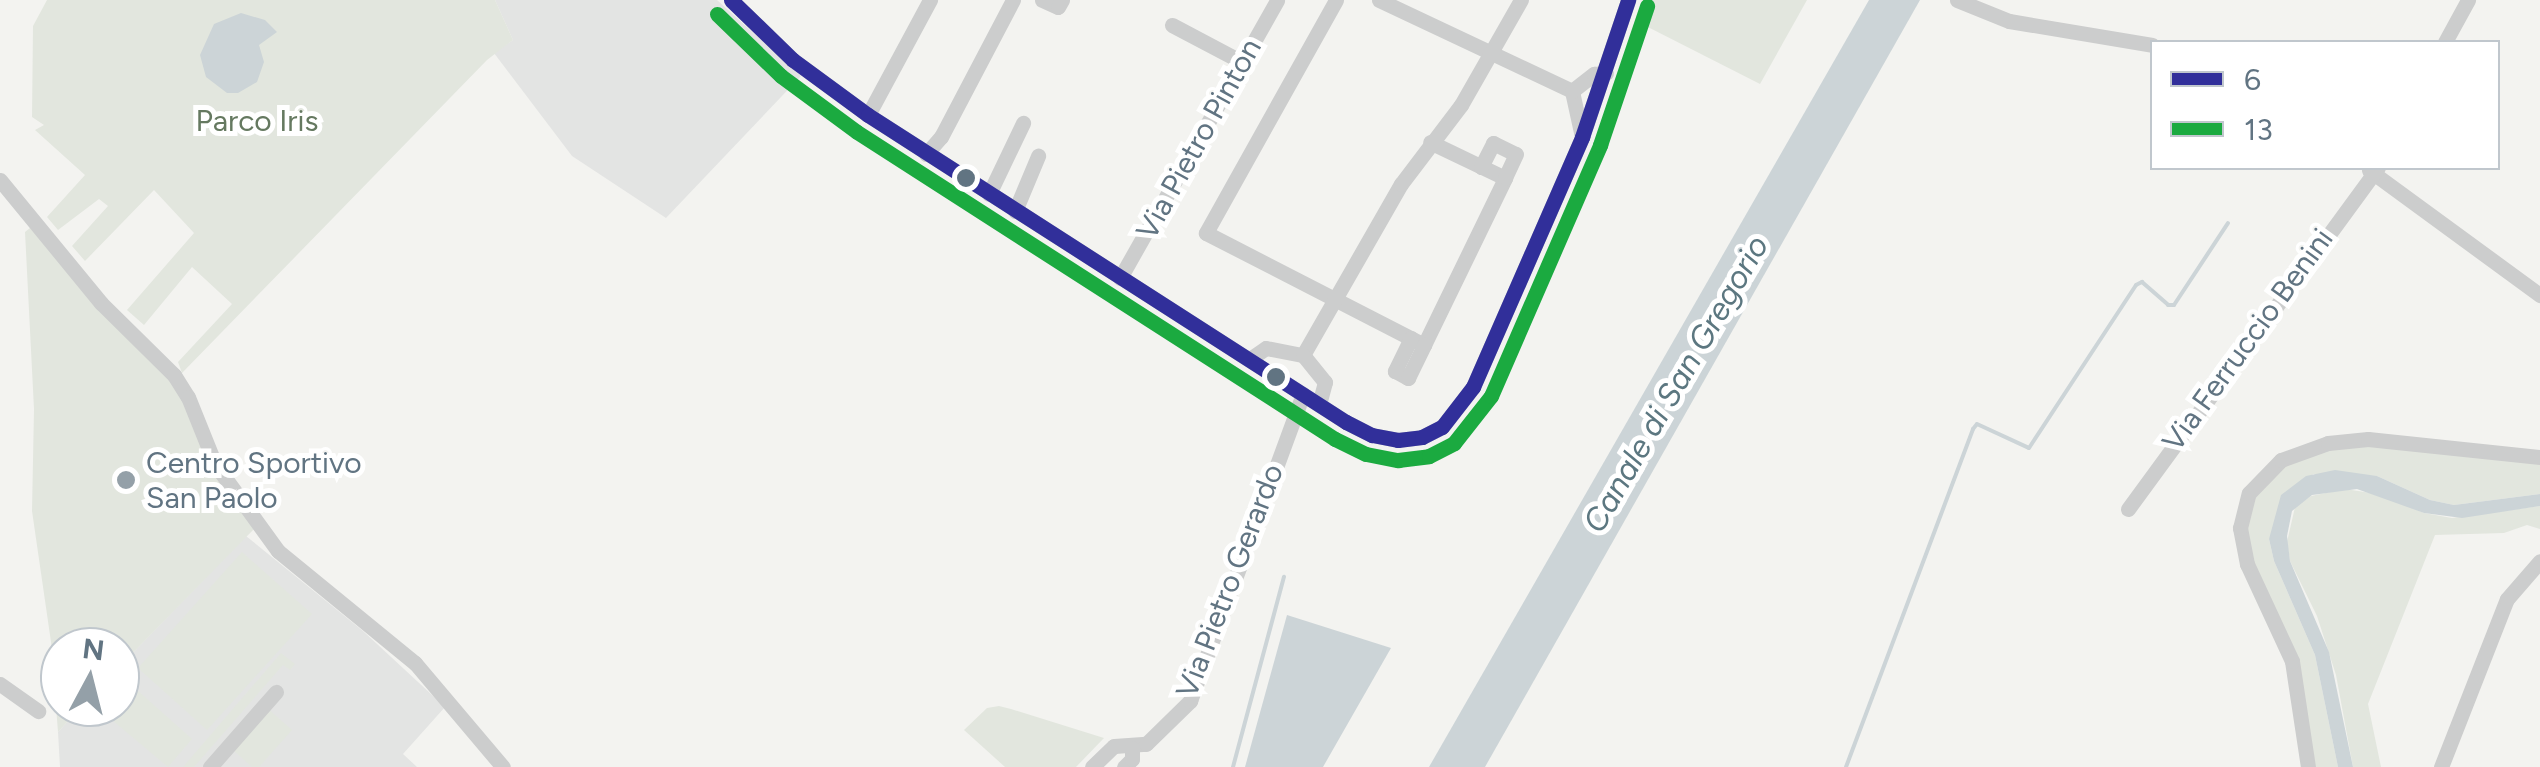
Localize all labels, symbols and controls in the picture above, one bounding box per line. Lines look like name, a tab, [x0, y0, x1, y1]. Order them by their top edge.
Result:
street label: Via Pietro Pinton	[1129, 32, 1269, 246]
legend	[2150, 40, 2500, 170]
text: 6	[2244, 61, 2261, 98]
park label: Parco Iris	[196, 103, 318, 139]
text: 13	[2244, 111, 2273, 148]
unlabelled marker	[956, 168, 976, 188]
street label: Via Ferruccio Benini	[2155, 222, 2341, 458]
water label: Canale di San Gregorio	[1575, 229, 1777, 539]
unlabelled marker	[1266, 367, 1286, 387]
place label: Centro Sportivo San Paolo	[146, 445, 362, 516]
street label: Via Pietro Gerardo	[1169, 459, 1291, 703]
marker: Centro Sportivo San Paolo	[115, 469, 137, 491]
north arrow	[40, 627, 140, 727]
text: N	[81, 631, 106, 667]

